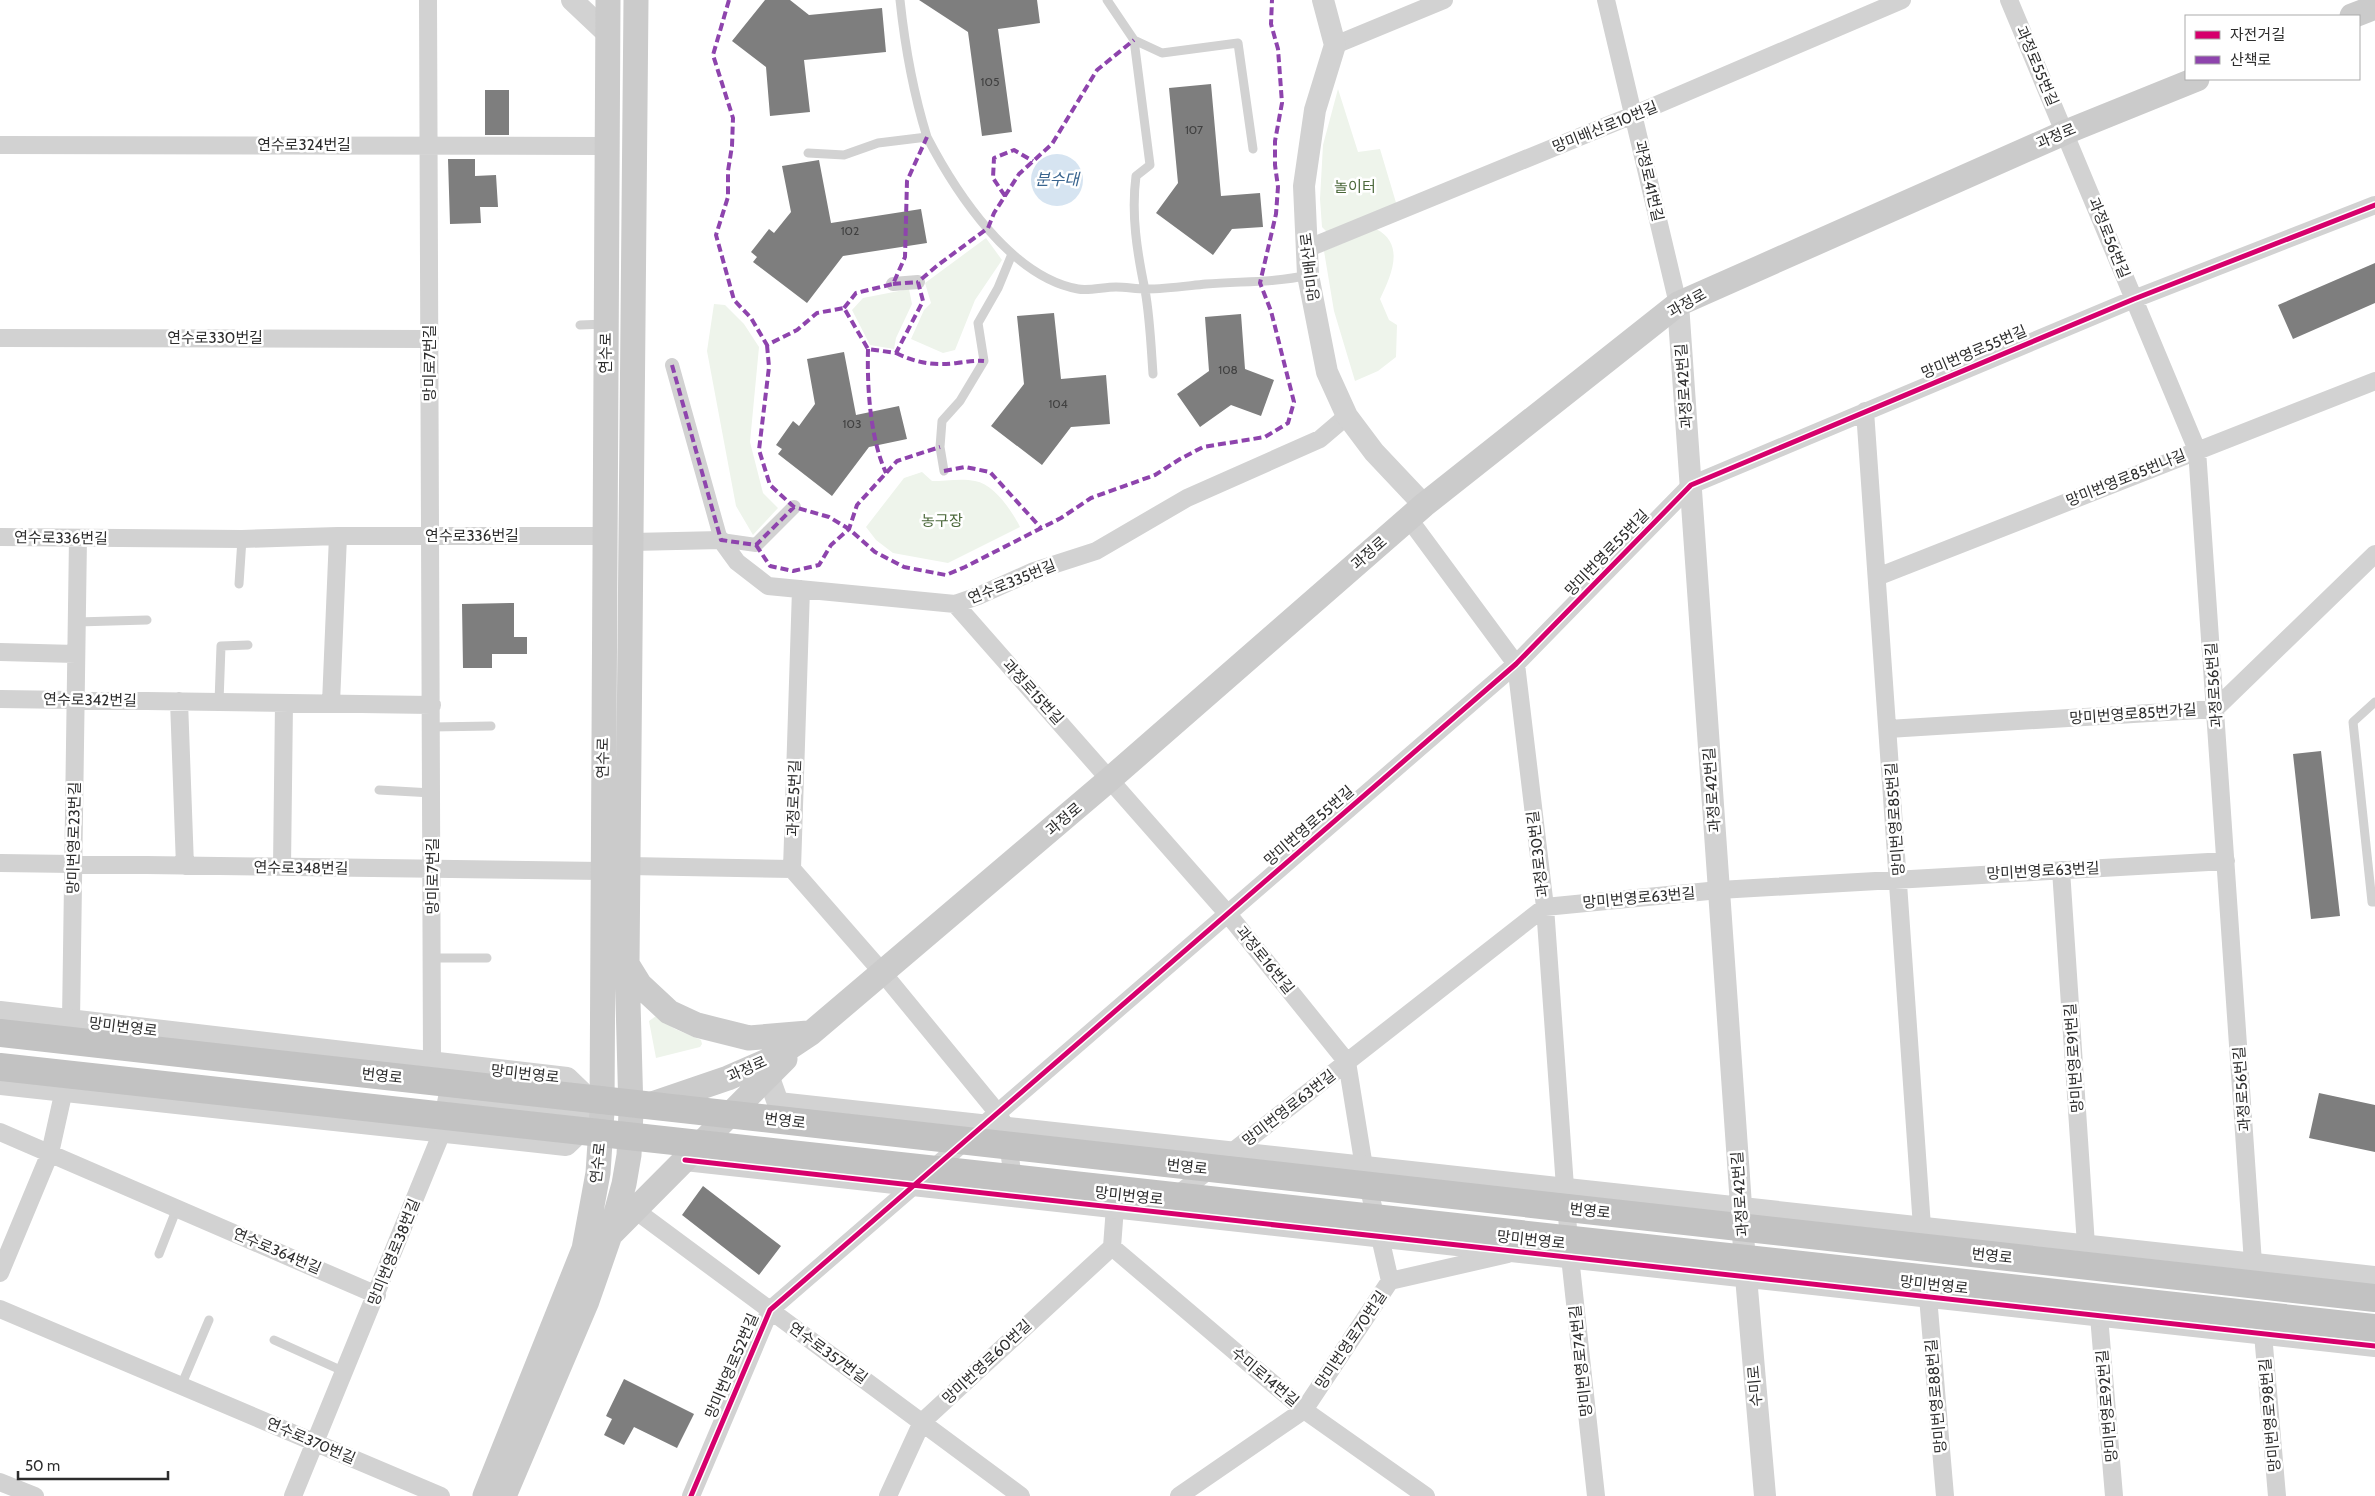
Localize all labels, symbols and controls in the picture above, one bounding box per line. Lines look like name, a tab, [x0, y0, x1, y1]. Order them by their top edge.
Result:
legend	[2185, 15, 2360, 80]
street label: 과정로55번길	[2012, 23, 2062, 109]
text: 자전거길	[2230, 26, 2285, 44]
text: 산책로	[2230, 51, 2271, 69]
house number: 105	[981, 74, 999, 89]
street label: 망미배산로10번길	[1550, 98, 1660, 156]
street label: 과정로	[2033, 120, 2079, 152]
house number: 107	[1185, 122, 1203, 137]
street label: 연수로324번길	[257, 136, 351, 154]
street label: 과정로41번길	[1631, 139, 1667, 223]
water label: 분수대	[1035, 170, 1081, 189]
park label: 놀이터	[1334, 178, 1376, 196]
street label: 과정로56번길	[2085, 195, 2133, 281]
house number: 102	[841, 223, 859, 238]
street label: 망미배산로	[1297, 232, 1323, 302]
street label: 과정로	[1665, 285, 1709, 321]
street label: 망미번영로55번길	[1919, 322, 2029, 382]
street label: 망미로7번길	[421, 325, 439, 401]
street label: 연수로330번길	[167, 329, 263, 347]
street label: 연수로	[597, 332, 615, 374]
street label: 과정로42번길	[1672, 343, 1696, 429]
house number: 108	[1218, 362, 1238, 377]
house number: 104	[1048, 396, 1068, 411]
house number: 103	[843, 416, 861, 431]
street label: 망미번영로85번나길	[2063, 446, 2189, 510]
street label: 망미번영로55번길	[1561, 506, 1653, 600]
park label: 농구장	[921, 512, 963, 530]
street label: 연수로336번길	[425, 527, 519, 545]
street label: 연수로336번길	[14, 528, 108, 548]
street label: 과정로	[1347, 533, 1391, 573]
street label: 연수로335번길	[965, 556, 1059, 608]
street label: 과정로56번길	[2202, 642, 2226, 728]
street label: 과정로15번길	[999, 656, 1067, 728]
street label: 연수로342번길	[43, 690, 137, 710]
street label: 망미번영로85번가길	[2069, 701, 2197, 727]
street label: 연수로	[594, 737, 612, 779]
street label: 과정로42번길	[1700, 747, 1724, 833]
street label: 과정로5번길	[784, 759, 804, 837]
street label: 망미번영로85번길	[1882, 762, 1908, 876]
street label: 망미번영로23번길	[64, 782, 84, 894]
street label: 망미번영로55번길	[1261, 782, 1357, 870]
street label: 과정로	[1042, 799, 1086, 839]
street label: 과정로30번길	[1524, 809, 1552, 899]
street label: 망미로7번길	[424, 838, 442, 914]
street label: 연수로348번길	[253, 858, 349, 878]
street label: 망미번영로63번길	[1986, 859, 2100, 883]
street label: 망미번영로63번길	[1582, 884, 1696, 912]
street label: 과정로16번길	[1232, 922, 1298, 998]
street label: 망미번영로91번길	[2061, 1002, 2087, 1114]
street label: 망미번영로	[88, 1014, 158, 1040]
street label: 과정로56번길	[2230, 1046, 2254, 1132]
street label: 과정로	[724, 1052, 770, 1086]
street label: 망미번영로	[490, 1061, 560, 1087]
street label: 번영로	[360, 1065, 404, 1087]
street label: 망미번영로63번길	[1239, 1066, 1339, 1150]
street label: 번영로	[763, 1110, 807, 1132]
street label: 연수로	[587, 1141, 609, 1185]
street label: 과정로42번길	[1728, 1151, 1752, 1237]
street label: 번영로	[1165, 1156, 1209, 1178]
street label: 망미번영로	[1094, 1183, 1164, 1209]
street label: 망미번영로38번길	[364, 1196, 424, 1308]
street label: 번영로	[1568, 1200, 1612, 1222]
street label: 연수로364번길	[230, 1224, 324, 1278]
street label: 망미번영로	[1496, 1227, 1566, 1253]
street label: 번영로	[1970, 1245, 2014, 1267]
street label: 망미번영로	[1899, 1272, 1969, 1298]
street label: 망미번영로70번길	[1312, 1288, 1390, 1392]
street label: 망미번영로74번길	[1566, 1304, 1596, 1418]
street label: 망미번영로52번길	[702, 1311, 762, 1421]
street label: 망미번영로60번길	[939, 1316, 1035, 1408]
street label: 연수로357번길	[785, 1318, 871, 1388]
street label: 망미번영로88번길	[1922, 1338, 1950, 1454]
street label: 수미로14번길	[1228, 1344, 1302, 1410]
street label: 망미번영로92번길	[2093, 1349, 2121, 1463]
street label: 망미번영로98번길	[2256, 1357, 2284, 1473]
street label: 수미로	[1744, 1365, 1766, 1407]
street label: 연수로370번길	[264, 1414, 358, 1468]
scale bar	[18, 1448, 168, 1480]
text: 50 m	[25, 1457, 60, 1475]

